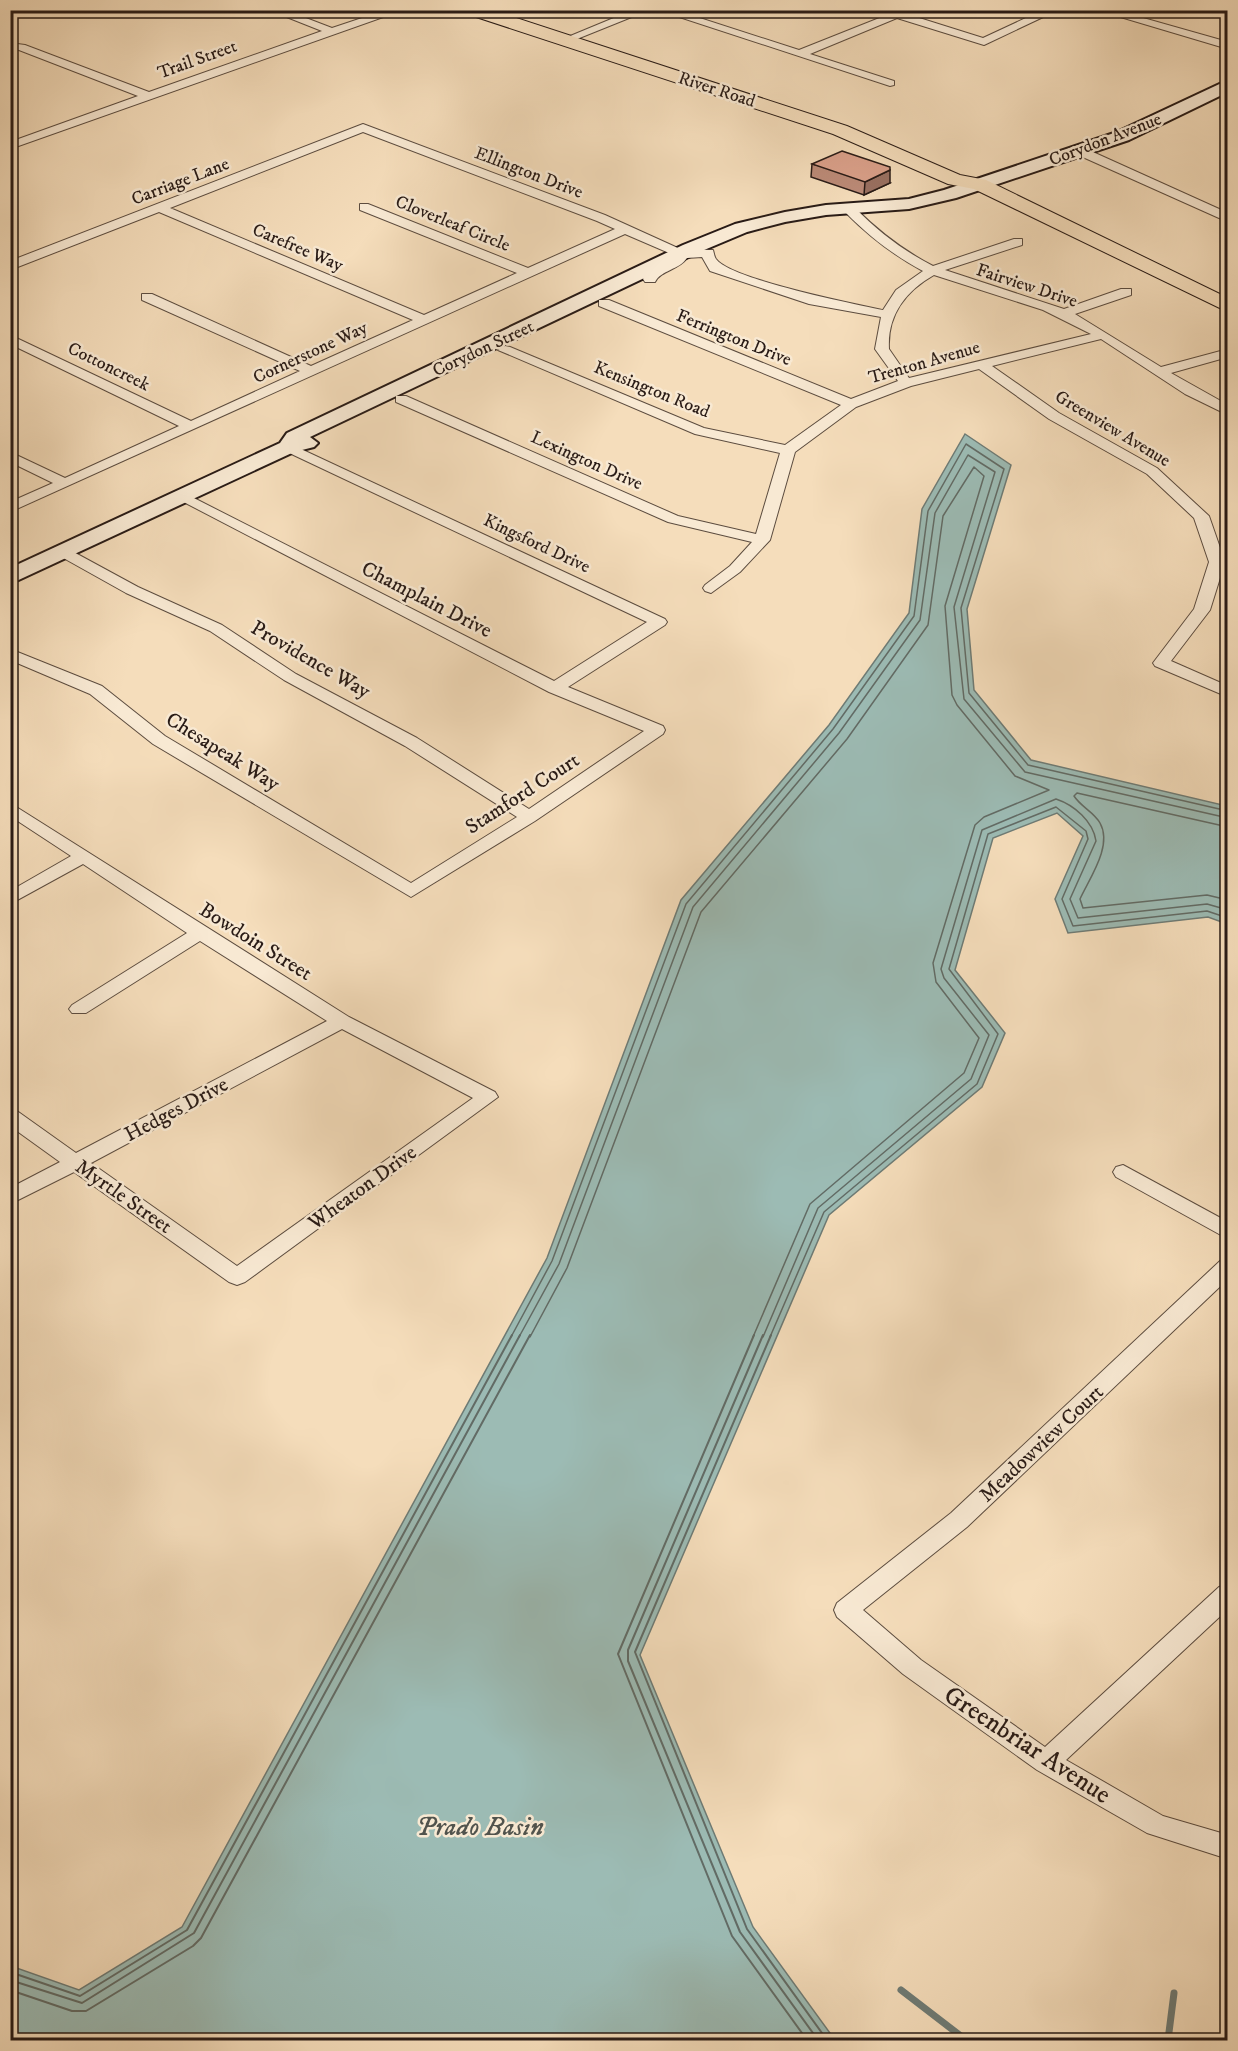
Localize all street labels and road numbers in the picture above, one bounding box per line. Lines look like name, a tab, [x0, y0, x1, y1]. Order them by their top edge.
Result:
street label: Trail Street	[155, 35, 240, 84]
street label: River Road	[675, 67, 758, 113]
street label: Corydon Avenue	[1046, 108, 1165, 171]
street label: Ellington Drive	[471, 142, 586, 204]
street label: Carriage Lane	[128, 153, 232, 211]
street label: Cloverleaf Circle	[392, 191, 513, 257]
street label: Carefree Way	[249, 219, 347, 277]
street label: Fairview Drive	[973, 259, 1080, 313]
street label: Ferrington Drive	[673, 305, 794, 371]
street label: Corydon Street	[429, 316, 538, 382]
street label: Cornerstone Way	[250, 317, 371, 389]
street label: Trenton Avenue	[866, 337, 983, 389]
street label: Cottoncreek	[64, 338, 153, 396]
street label: Kensington Road	[590, 357, 713, 423]
street label: Greenview Avenue	[1051, 386, 1174, 472]
street label: Lexington Drive	[527, 426, 646, 495]
street label: Kingsford Drive	[480, 510, 594, 578]
street label: Champlain Drive	[357, 556, 496, 644]
street label: Providence Way	[246, 615, 376, 705]
street label: Chesapeak Way	[161, 707, 285, 798]
street label: Stamford Court	[461, 747, 585, 840]
street label: Bowdoin Street	[194, 897, 317, 987]
street label: Hedges Drive	[120, 1072, 233, 1148]
street label: Wheaton Drive	[303, 1140, 422, 1236]
street label: Myrtle Street	[70, 1154, 177, 1240]
street label: Meadowview Court	[974, 1379, 1110, 1508]
street label: Greenbriar Avenue	[937, 1679, 1117, 1812]

